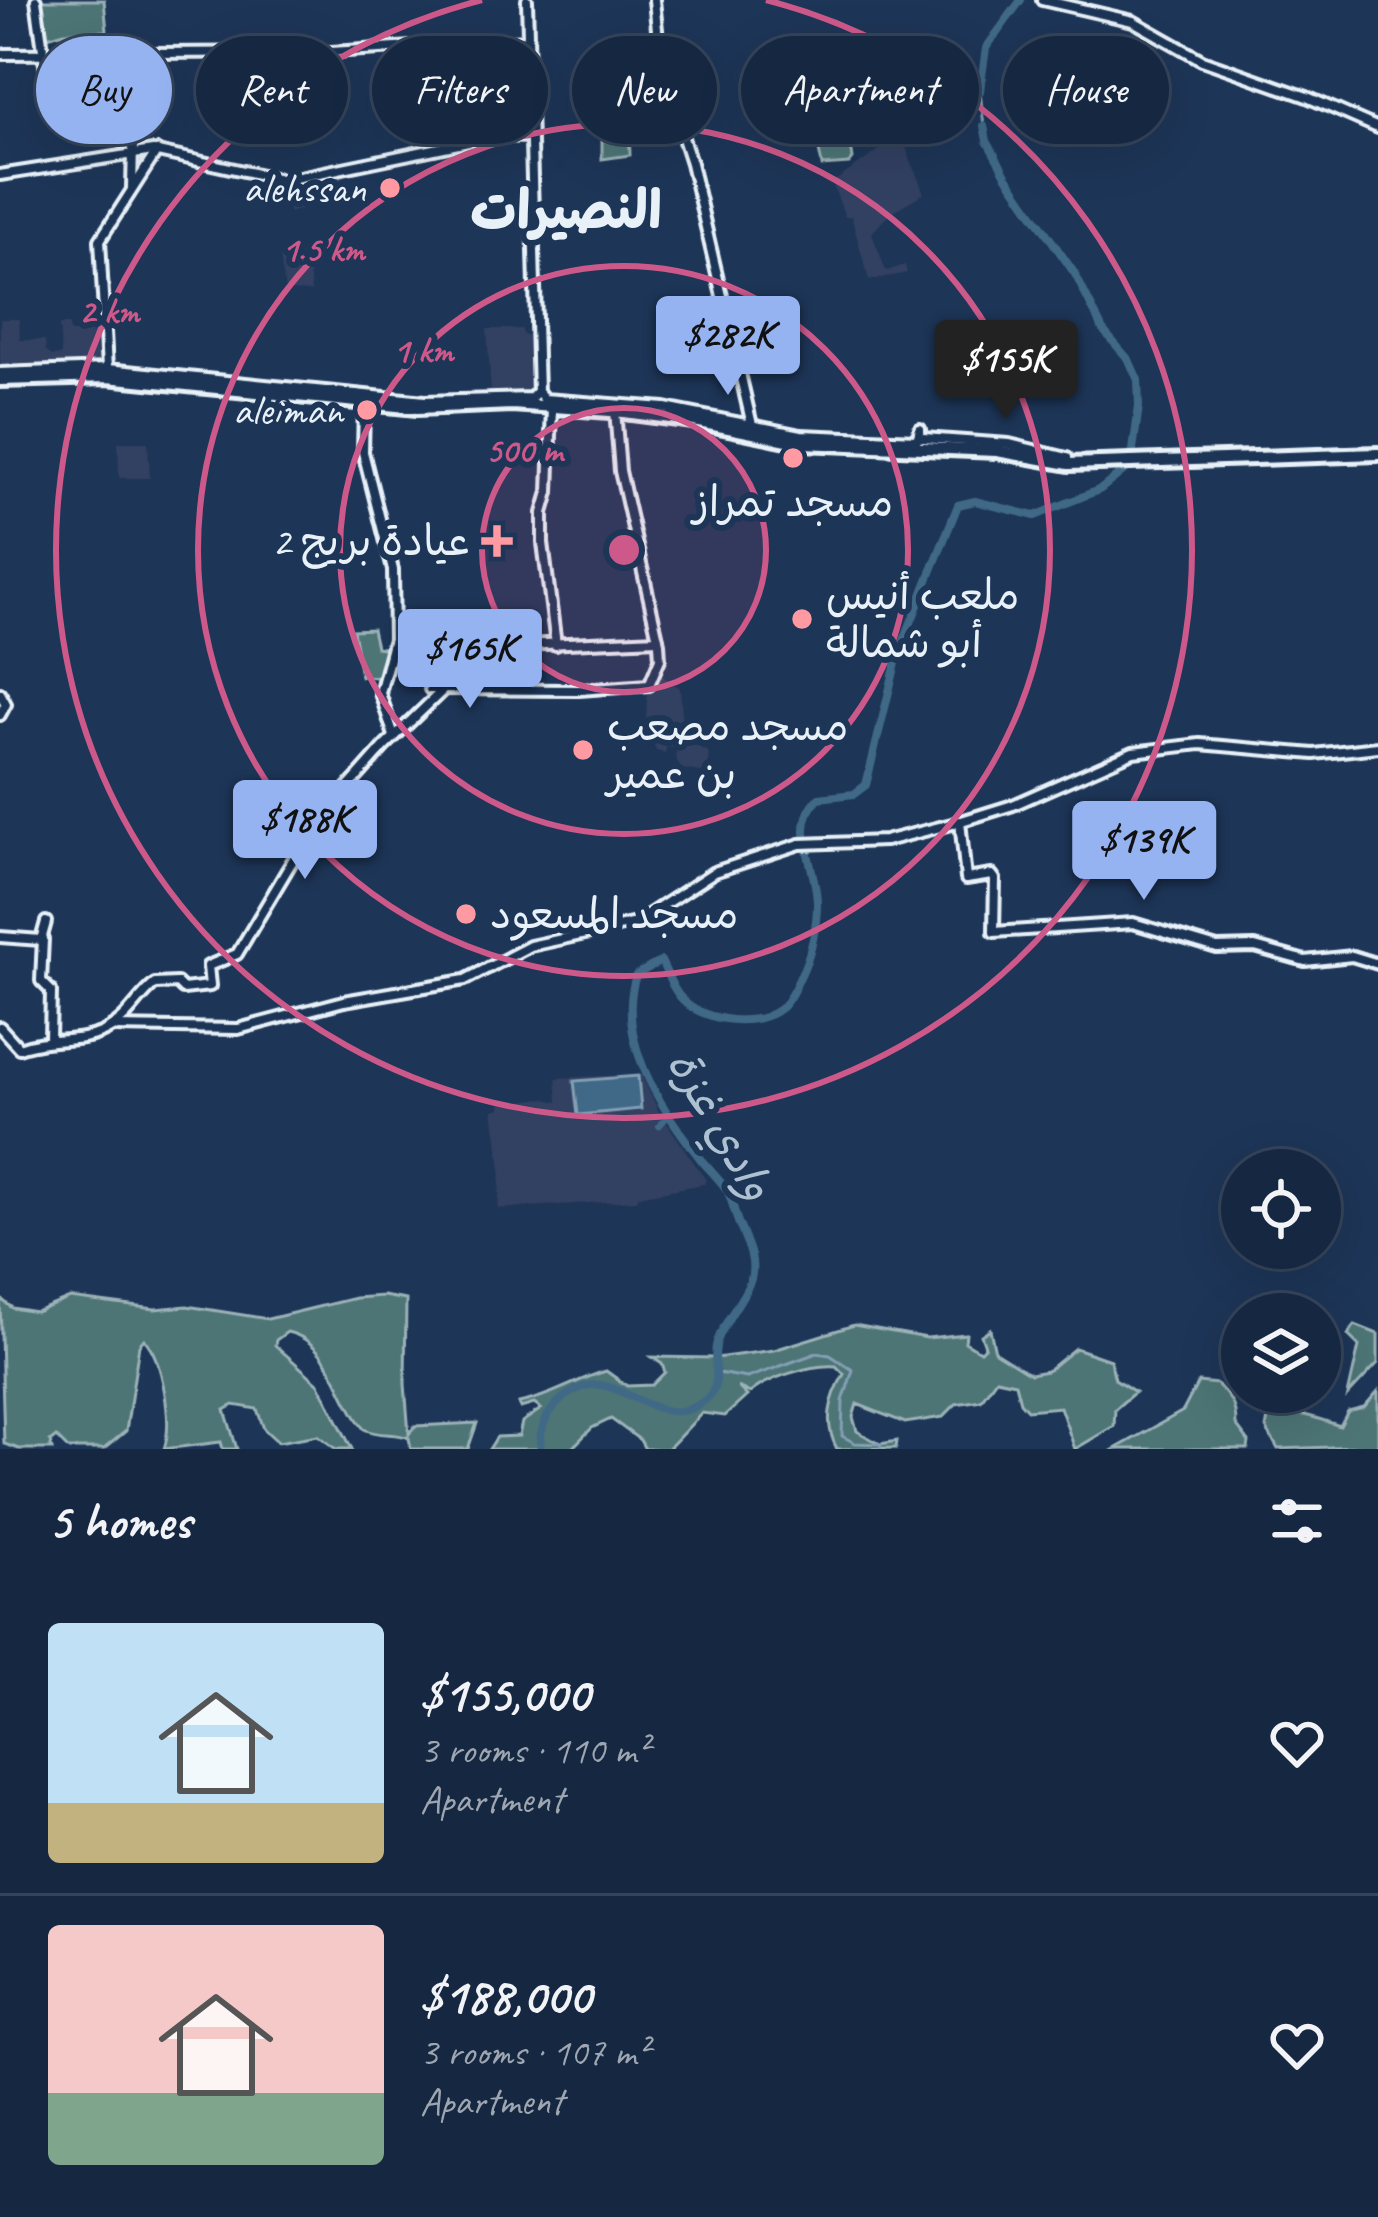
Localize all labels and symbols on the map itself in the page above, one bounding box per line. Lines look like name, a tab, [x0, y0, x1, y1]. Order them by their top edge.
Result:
place label: alehssan	[243, 162, 367, 215]
marker: alehssan	[377, 175, 403, 201]
district label: النصيرات	[470, 176, 662, 244]
text: 1.5 km	[281, 226, 367, 272]
text: 2 km	[79, 288, 141, 334]
pin: $282K	[644, 296, 812, 398]
pin: $155K	[922, 320, 1090, 422]
text: 1 km	[393, 327, 455, 373]
place label: aleiman	[233, 384, 345, 437]
marker: aleiman	[354, 397, 380, 423]
text: 500 m	[485, 427, 566, 473]
marker: مسجد تمراز	[780, 445, 806, 471]
place label: مسجد تمراز	[690, 476, 893, 529]
place label: عيادة بريج 2	[272, 515, 470, 569]
marker: عيادة بريج 2	[481, 525, 513, 557]
centre of rings	[603, 529, 645, 571]
place label: ملعب أنيس أبو شمالة	[826, 569, 1019, 670]
marker: ملعب أنيس أبو شمالة	[789, 606, 815, 632]
pin: $165K	[386, 609, 554, 711]
place label: مسجد مصعب بن عمير	[604, 700, 848, 801]
marker: مسجد مصعب بن عمير	[570, 737, 596, 763]
pin: $188K	[221, 780, 389, 882]
pin: $139K	[1060, 801, 1228, 903]
place label: مسجد المسعود	[490, 888, 738, 941]
marker: مسجد المسعود	[453, 901, 479, 927]
water label: وادي غزة	[652, 1040, 786, 1212]

